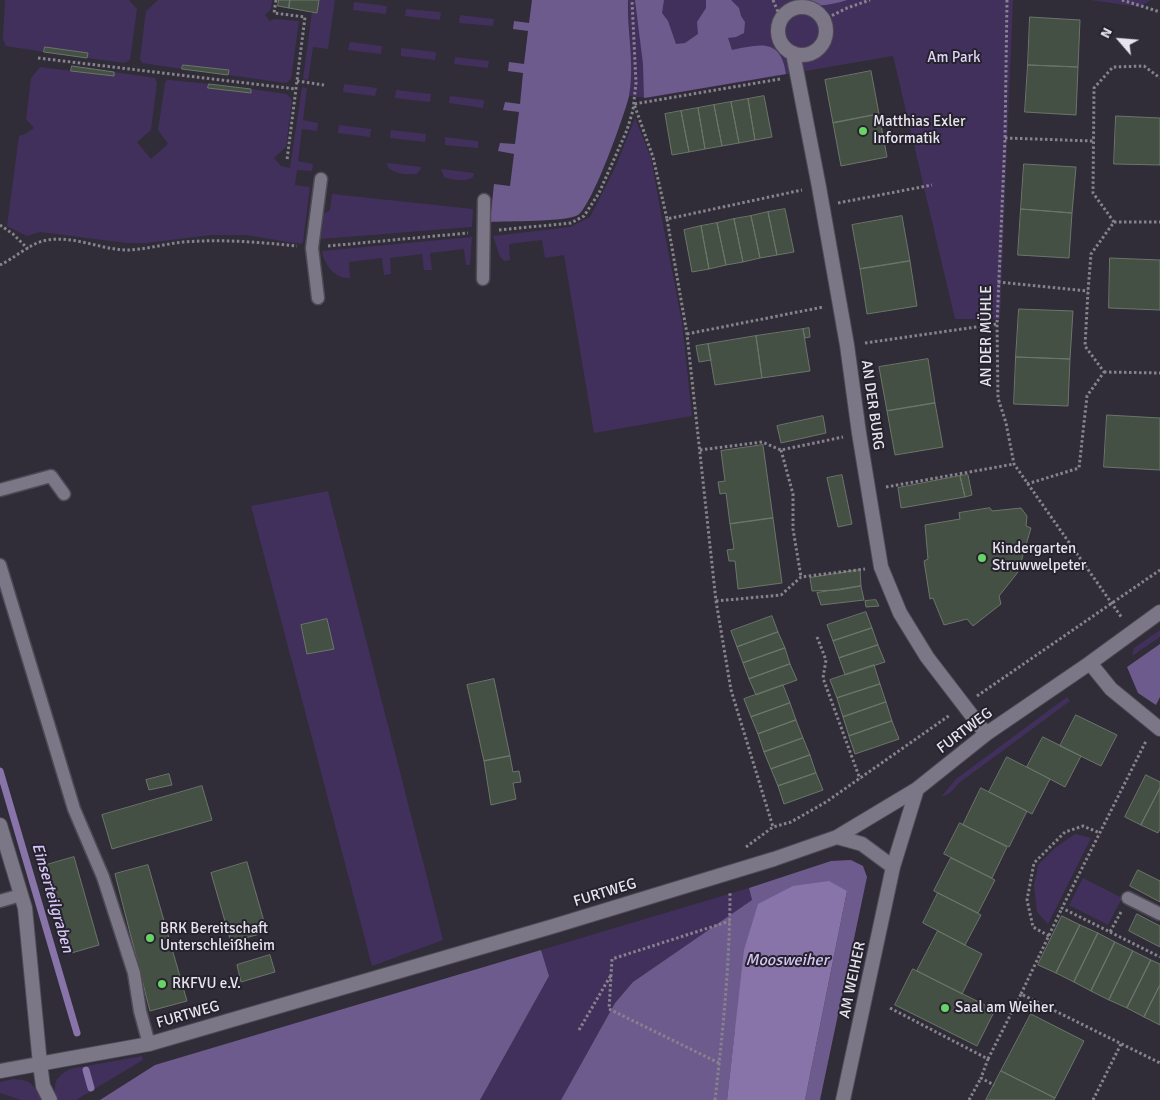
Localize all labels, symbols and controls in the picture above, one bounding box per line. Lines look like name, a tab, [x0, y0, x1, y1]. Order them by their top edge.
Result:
north arrow	[1095, 15, 1145, 65]
text: N	[1096, 25, 1116, 41]
park label: Am Park	[927, 49, 981, 67]
place label: Matthias Exler Informatik	[873, 113, 965, 148]
marker: Matthias Exler Informatik	[857, 125, 869, 137]
street label: AN DER MÜHLE	[978, 285, 996, 387]
street label: AN DER BURG	[857, 359, 887, 451]
place label: Kindergarten Struwwelpeter	[992, 540, 1086, 575]
marker: Kindergarten Struwwelpeter	[976, 552, 988, 564]
street label: FURTWEG	[934, 704, 996, 758]
water label: Einserteilgraben	[27, 841, 77, 955]
street label: FURTWEG	[571, 875, 639, 911]
place label: BRK Bereitschaft Unterschleißheim	[160, 920, 275, 955]
marker: BRK Bereitschaft Unterschleißheim	[144, 932, 156, 944]
street label: AM WEIHER	[836, 940, 870, 1020]
water label: Moosweiher	[746, 951, 828, 971]
place label: RKFVU e.V.	[172, 975, 241, 993]
marker: RKFVU e.V.	[156, 978, 168, 990]
street label: FURTWEG	[154, 997, 222, 1033]
place label: Saal am Weiher	[955, 999, 1054, 1017]
marker: Saal am Weiher	[939, 1002, 951, 1014]

